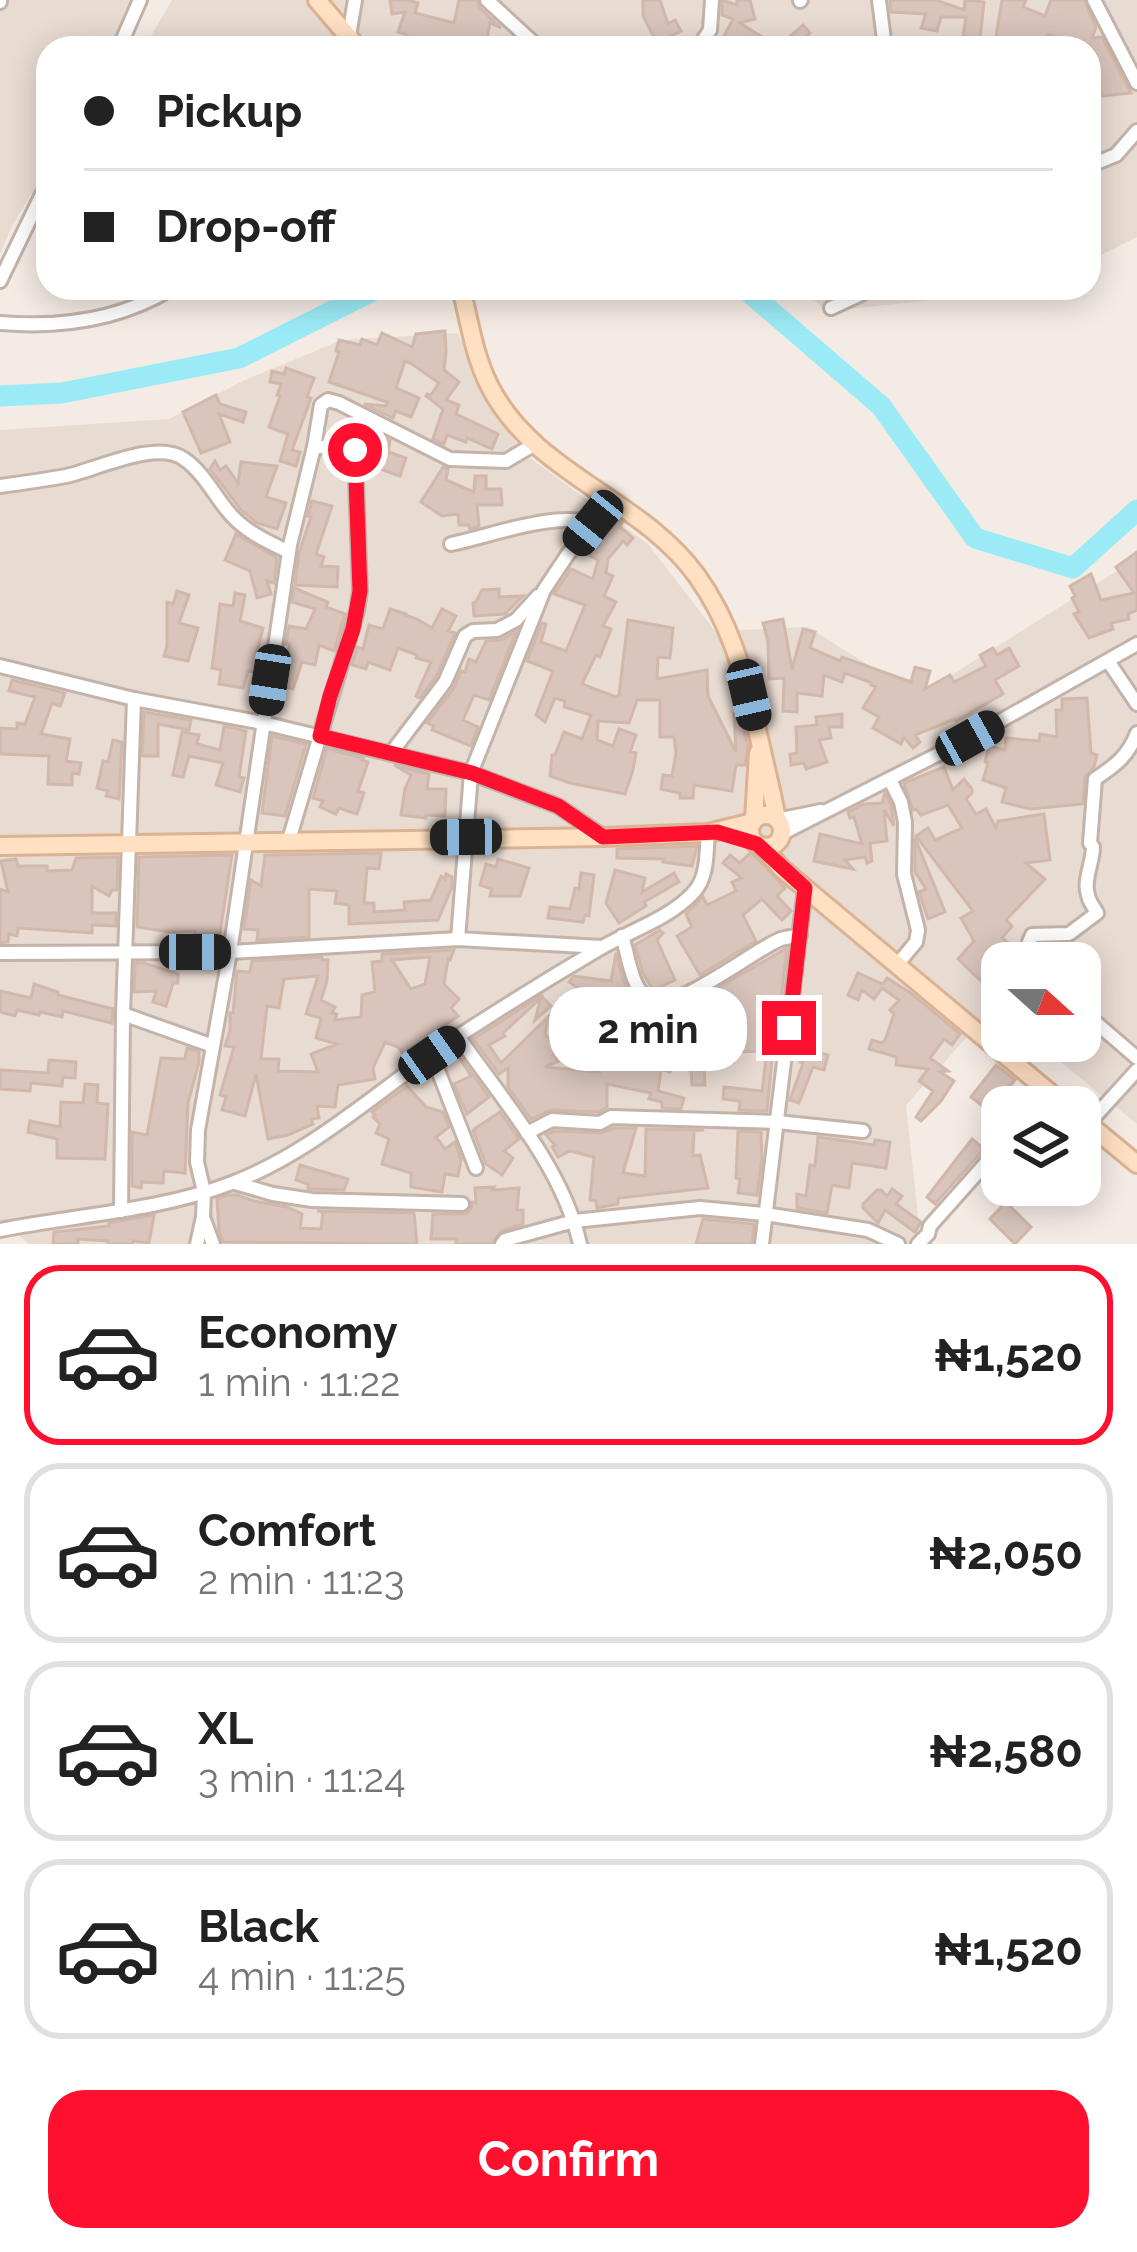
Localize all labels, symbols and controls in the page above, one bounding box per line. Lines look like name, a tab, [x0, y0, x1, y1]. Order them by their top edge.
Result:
text: Pickup	[156, 85, 302, 138]
text: Drop-off	[156, 200, 336, 253]
route start	[328, 423, 382, 477]
car	[556, 484, 630, 562]
car	[247, 642, 293, 718]
car	[723, 656, 775, 734]
car	[930, 705, 1010, 771]
car	[430, 818, 502, 856]
car	[159, 934, 231, 970]
north arrow	[981, 942, 1101, 1062]
map controls	[981, 942, 1101, 1206]
callout: 2 min	[549, 986, 747, 1070]
route end	[762, 1001, 816, 1055]
text: 2 min	[597, 1006, 699, 1052]
car	[392, 1020, 472, 1090]
button: layers	[981, 1086, 1101, 1206]
icon: car	[54, 1301, 162, 1409]
text: Economy	[198, 1306, 398, 1359]
text: ₦1,520	[934, 1329, 1083, 1382]
text: 1 min · 11:22	[198, 1359, 400, 1405]
icon: car	[54, 1499, 162, 1607]
text: Comfort	[198, 1504, 376, 1557]
text: ₦2,050	[928, 1527, 1083, 1580]
text: 2 min · 11:23	[198, 1557, 404, 1603]
icon: car	[54, 1697, 162, 1805]
text: XL	[198, 1702, 253, 1755]
text: ₦2,580	[929, 1725, 1083, 1778]
text: 3 min · 11:24	[198, 1755, 405, 1801]
icon: car	[54, 1895, 162, 2003]
text: Black	[198, 1900, 319, 1953]
text: ₦1,520	[934, 1923, 1083, 1976]
text: 4 min · 11:25	[198, 1953, 406, 1999]
button: Confirm	[48, 2090, 1089, 2228]

